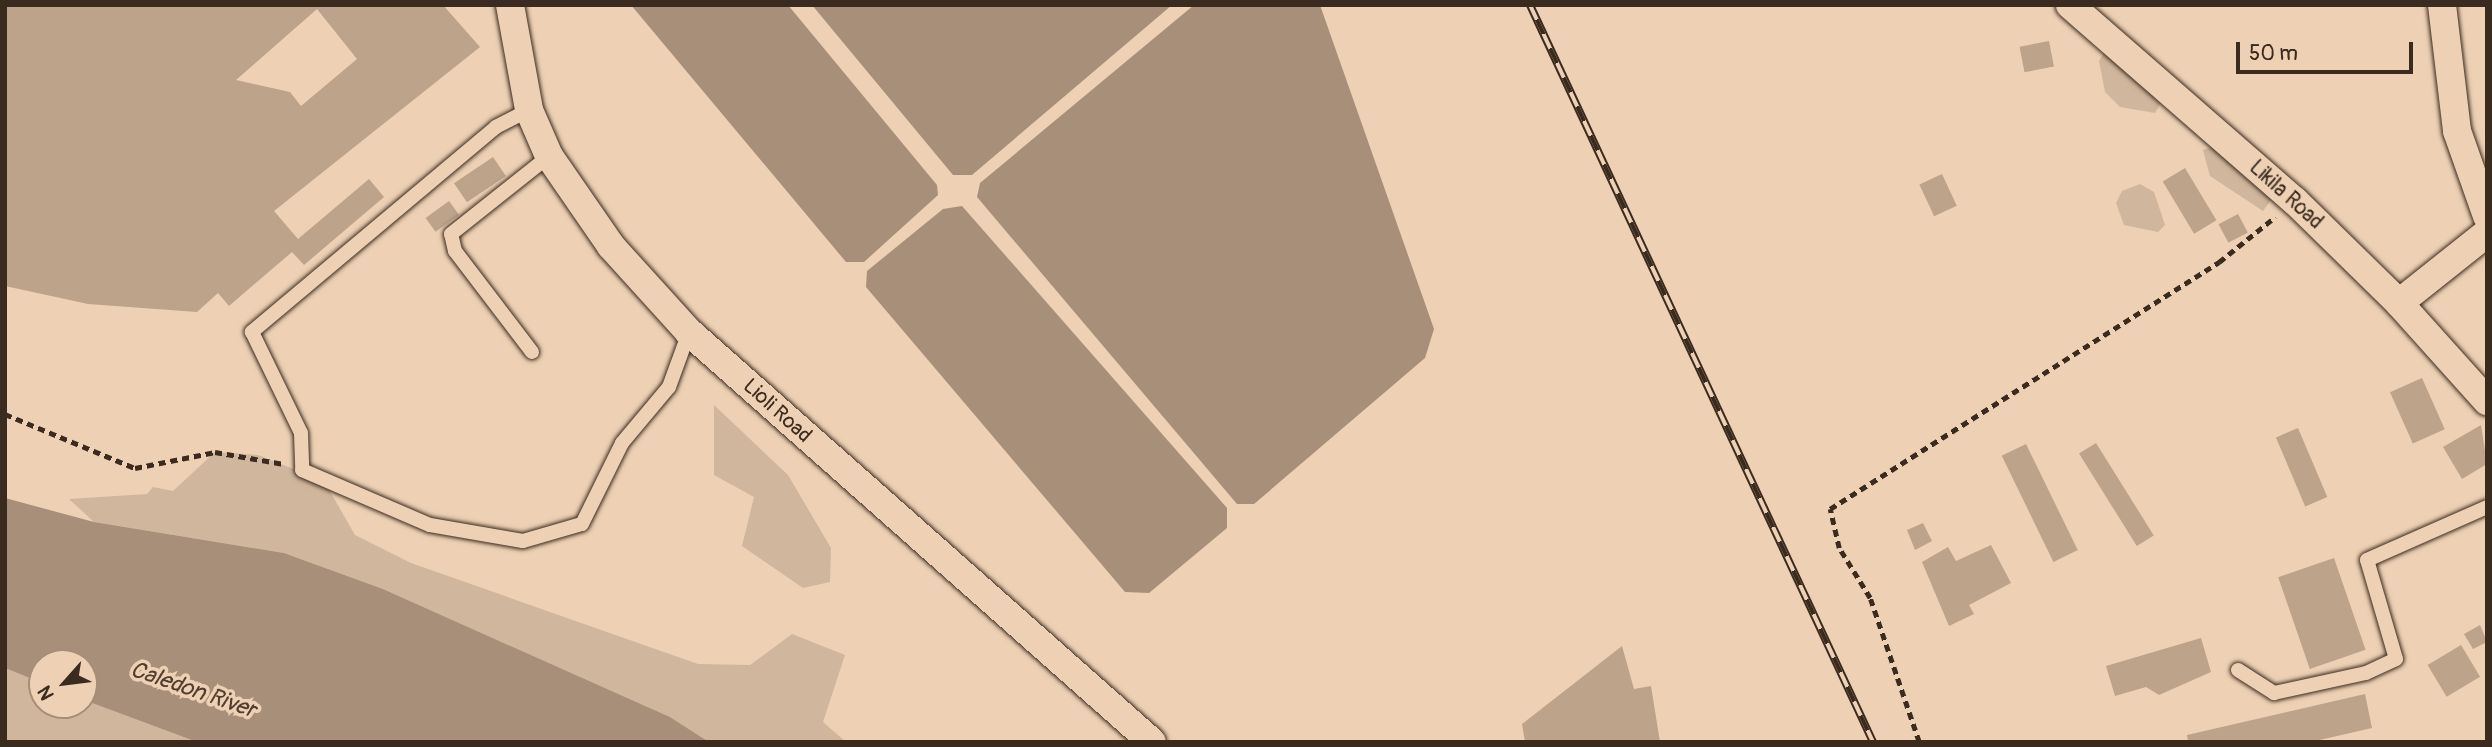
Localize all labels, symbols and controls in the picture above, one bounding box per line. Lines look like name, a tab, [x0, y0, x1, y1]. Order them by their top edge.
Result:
scale bar	[2240, 28, 2417, 72]
text: 50 m	[2249, 40, 2298, 67]
street label: Likila Road	[2244, 155, 2328, 235]
street label: Lioli Road	[737, 374, 817, 448]
north arrow	[28, 649, 98, 719]
water label: Caledon River	[127, 656, 259, 724]
text: N	[33, 682, 60, 704]

